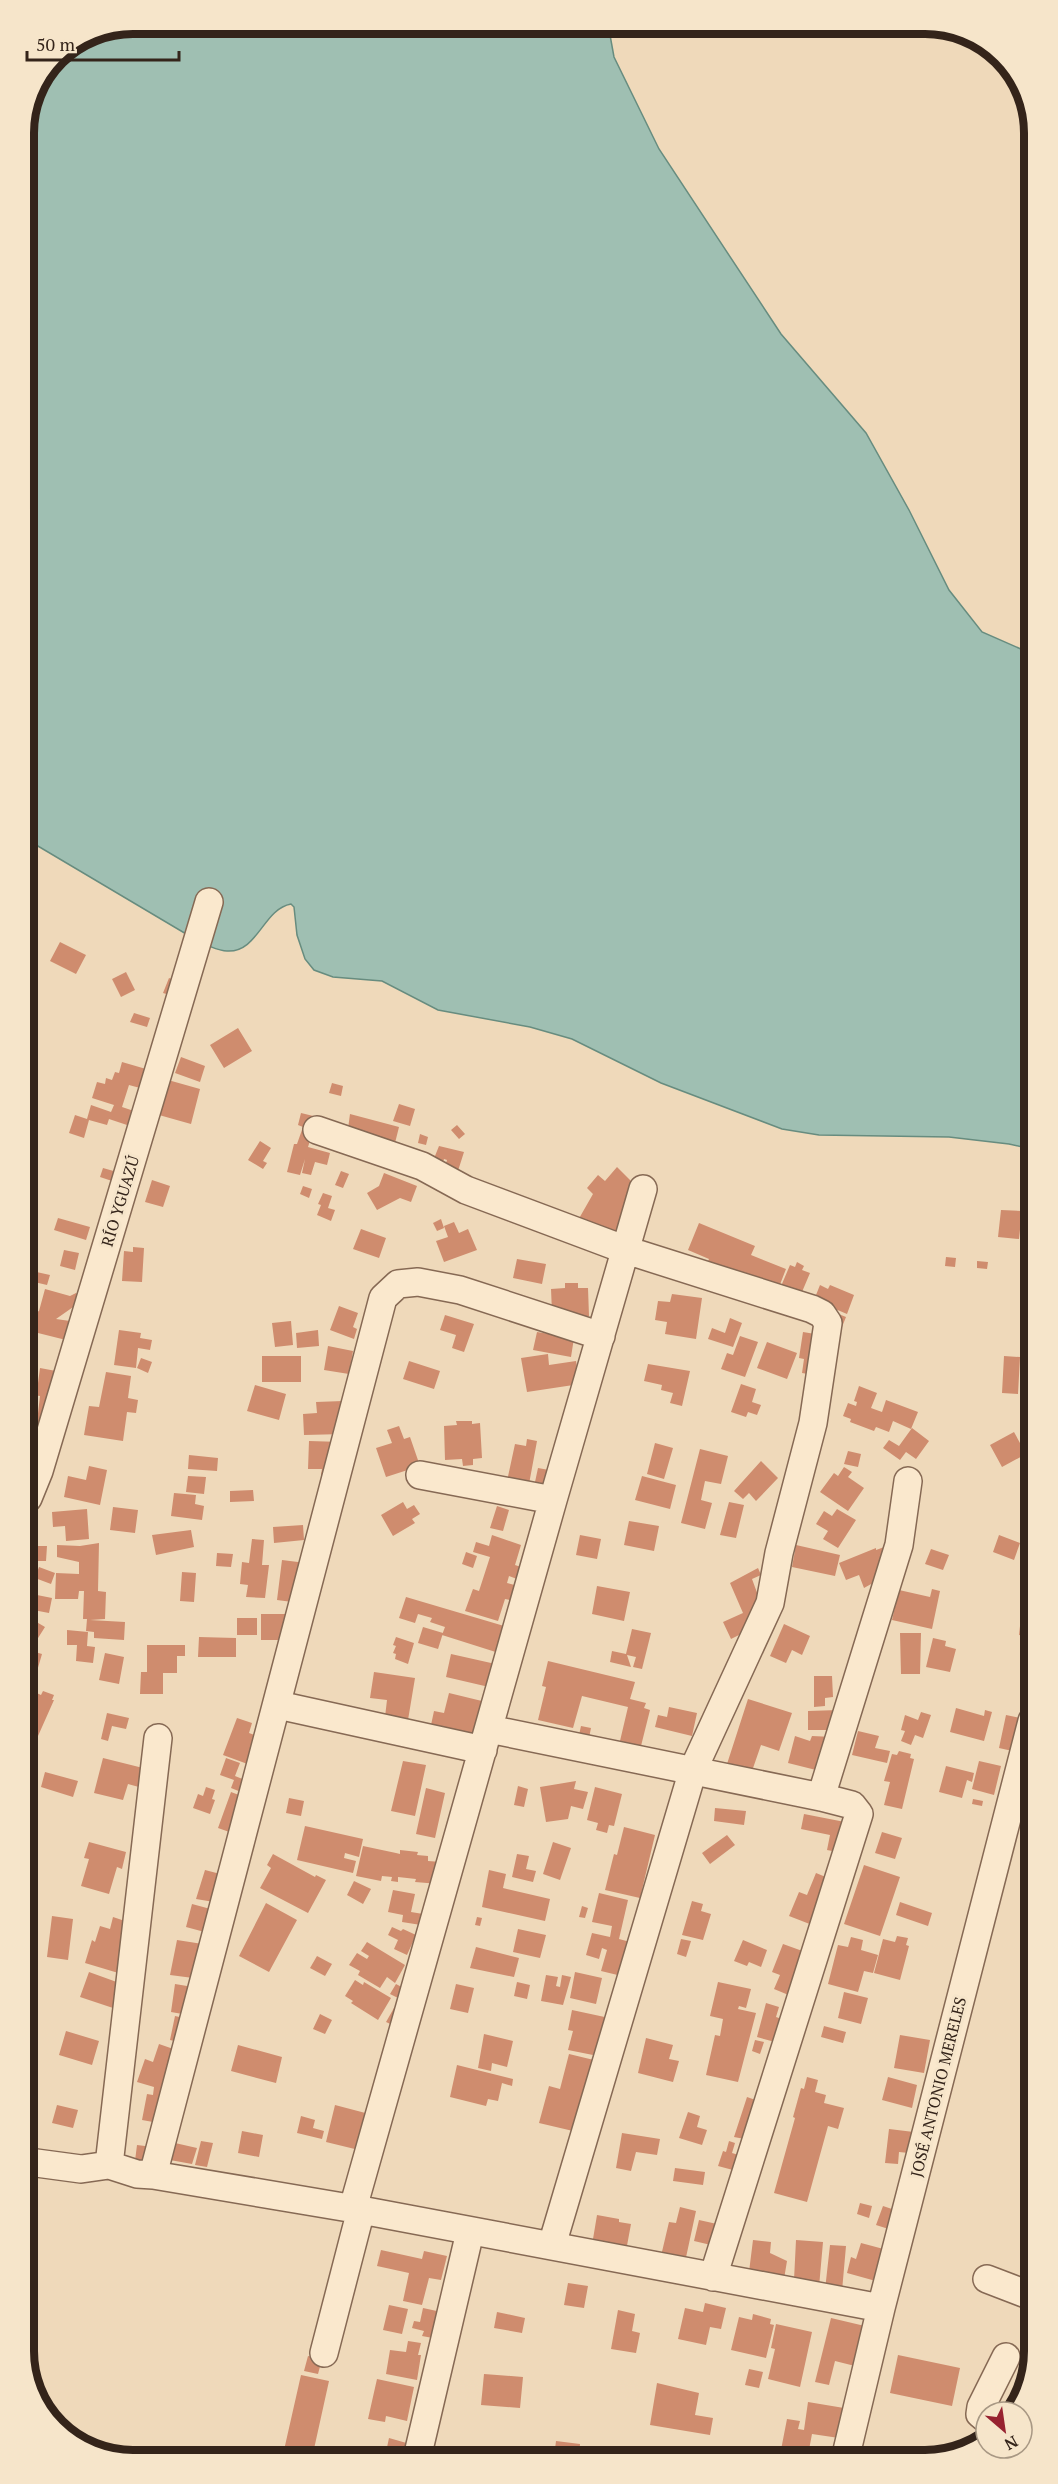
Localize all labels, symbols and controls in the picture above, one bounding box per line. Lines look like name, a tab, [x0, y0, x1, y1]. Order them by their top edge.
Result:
scale bar	[27, 24, 178, 62]
text: 50 m	[36, 32, 76, 56]
street label: RÍO YGUAZÚ	[96, 1153, 144, 1249]
street label: JOSÉ ANTONIO MERELES	[905, 1994, 971, 2180]
north arrow	[974, 2400, 1034, 2460]
text: N	[1001, 2431, 1022, 2456]

